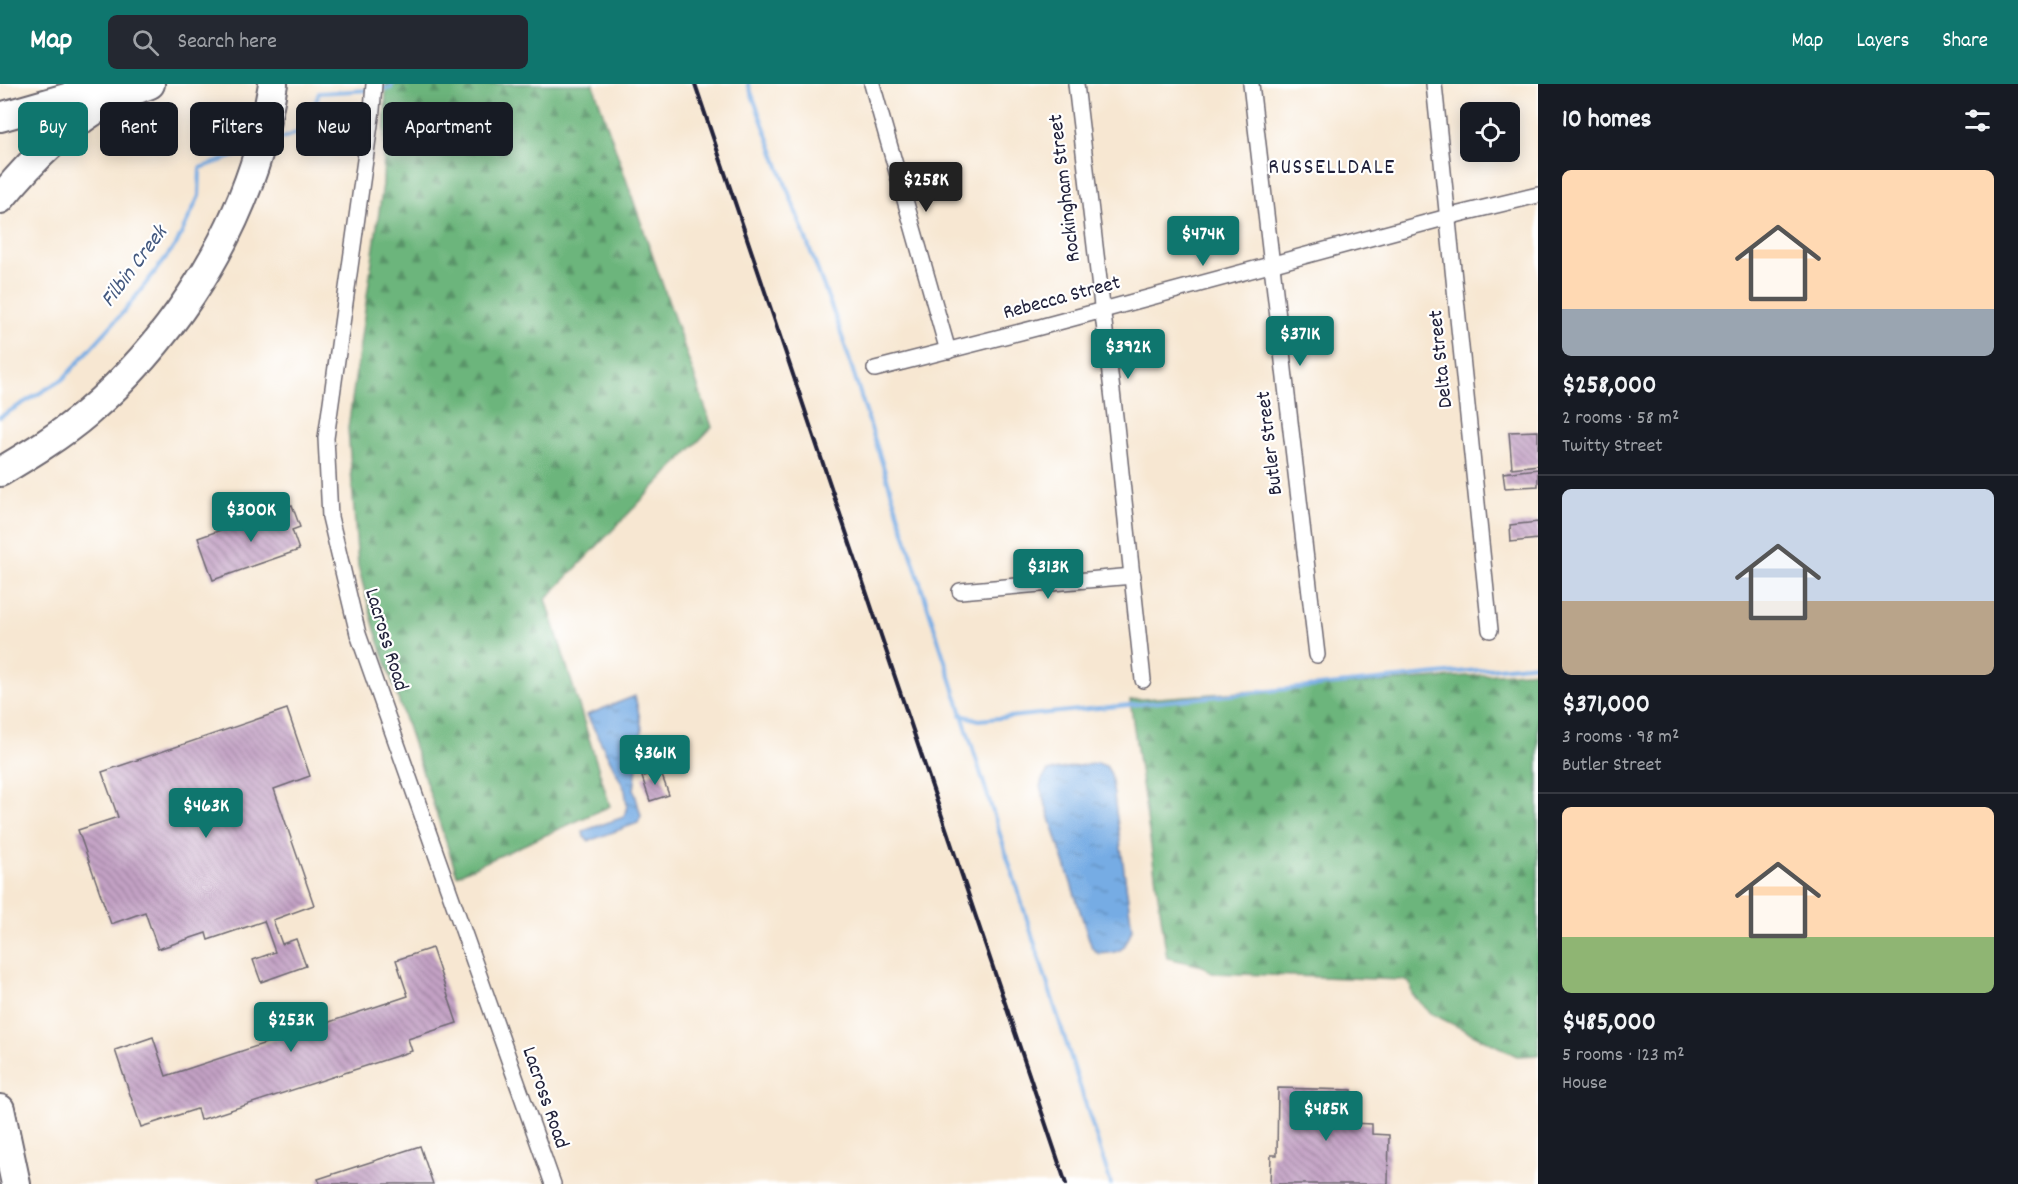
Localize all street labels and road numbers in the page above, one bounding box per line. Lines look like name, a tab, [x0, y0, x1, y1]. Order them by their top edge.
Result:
street label: Rockingham Street	[1042, 112, 1090, 264]
street label: Rebecca Street	[1000, 269, 1124, 329]
street label: Delta Street	[1422, 308, 1462, 410]
street label: Butler Street	[1250, 389, 1292, 497]
street label: Lacross Road	[355, 585, 415, 695]
street label: Lacross Road	[513, 1043, 575, 1153]

